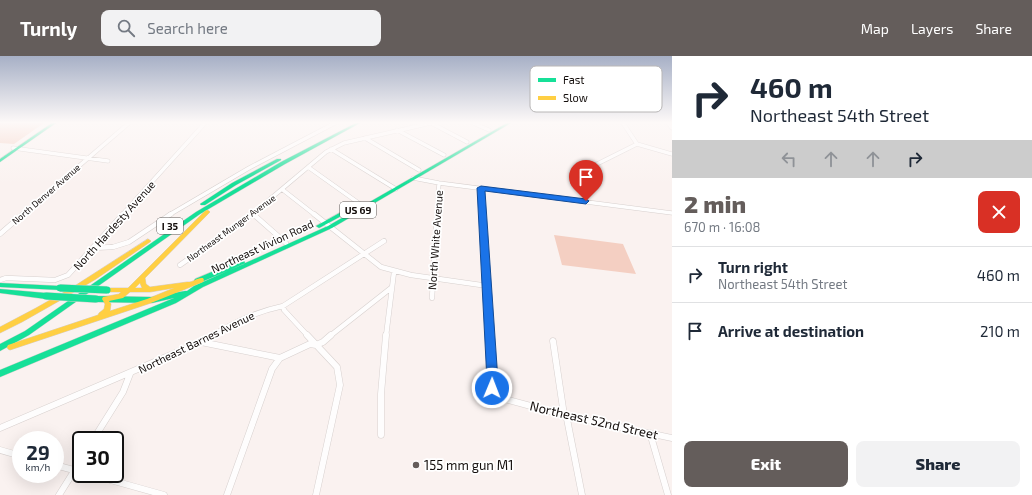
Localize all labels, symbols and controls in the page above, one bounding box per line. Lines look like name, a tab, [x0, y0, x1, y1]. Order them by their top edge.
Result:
search box	[101, 10, 381, 46]
text: Turnly	[20, 17, 77, 40]
icon: search	[115, 17, 137, 39]
text: Search here	[147, 19, 228, 37]
text: Map	[861, 20, 889, 37]
text: Layers	[911, 20, 953, 37]
text: Share	[975, 20, 1012, 37]
legend	[530, 66, 662, 112]
text: 460 m	[750, 70, 833, 104]
icon: right	[684, 72, 736, 124]
text: Fast	[563, 73, 585, 86]
text: Slow	[563, 91, 588, 104]
text: Northeast 54th Street	[750, 104, 929, 126]
icon: left	[778, 148, 800, 170]
icon: ahead	[820, 148, 842, 170]
icon: ahead	[862, 148, 884, 170]
icon: right	[904, 148, 926, 170]
pin	[569, 160, 603, 201]
street label: North Denver Avenue	[10, 161, 82, 227]
icon: arrive	[575, 166, 597, 188]
street label: North Hardesty Avenue	[70, 178, 158, 272]
text: 2 min	[684, 189, 746, 218]
street label: North White Avenue	[425, 190, 445, 290]
button: close	[978, 191, 1020, 233]
street label: Northeast Munger Avenue	[185, 192, 278, 264]
road number: US 69	[340, 202, 376, 218]
street label: Northeast Vivion Road	[209, 217, 315, 275]
road number: I 35	[157, 218, 183, 234]
text: 670 m · 16:08	[684, 219, 761, 235]
text: Turn right	[718, 258, 788, 276]
icon: right	[684, 264, 706, 286]
text: 460 m	[977, 266, 1020, 284]
text: Northeast 54th Street	[718, 276, 847, 292]
street label: Northeast Barnes Avenue	[136, 308, 256, 376]
icon: arrive	[684, 320, 706, 342]
text: Arrive at destination	[718, 322, 864, 340]
text: 210 m	[980, 322, 1020, 340]
position arrow	[471, 367, 513, 409]
street label: Northeast 52nd Street	[528, 397, 660, 443]
speed limit sign: 30	[72, 431, 124, 483]
text: 29	[26, 440, 50, 464]
button: Exit	[684, 441, 848, 487]
button: Share	[856, 441, 1020, 487]
place label: 155 mm gun M1	[424, 457, 513, 473]
marker: 155 mm gun M1	[411, 460, 421, 470]
text: km/h	[26, 461, 50, 473]

